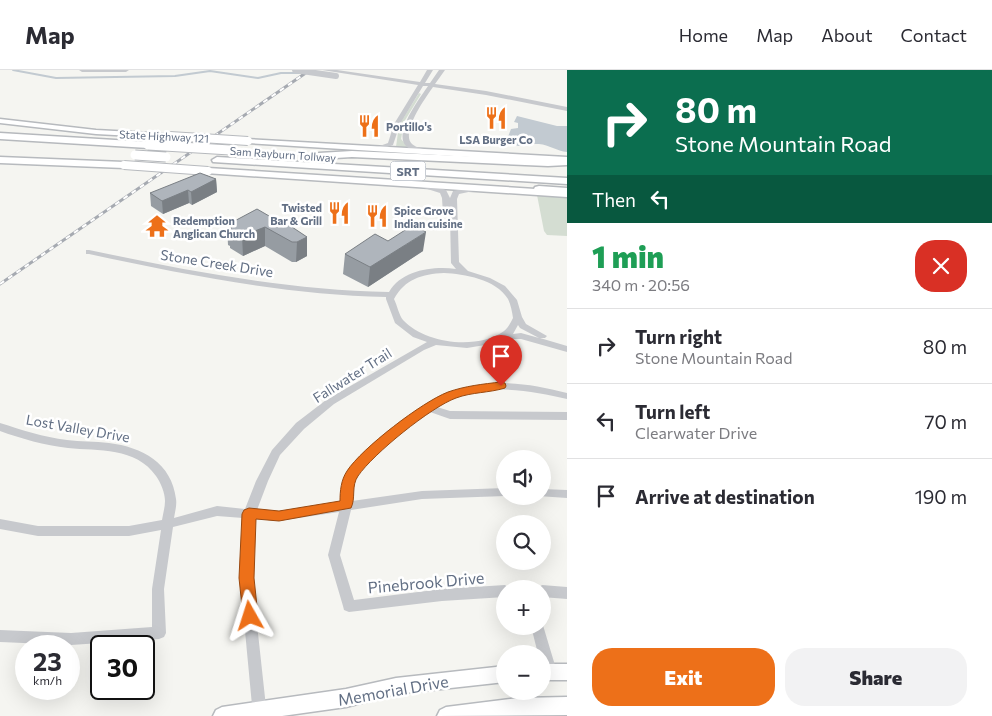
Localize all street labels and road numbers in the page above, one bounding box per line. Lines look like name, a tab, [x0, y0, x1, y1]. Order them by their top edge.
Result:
street label: State Highway 121	[119, 127, 209, 145]
street label: Sam Rayburn Tollway	[229, 144, 337, 164]
road number: SRT	[390, 162, 426, 180]
street label: Stone Creek Drive	[159, 246, 275, 280]
street label: Fallwater Trail	[309, 344, 395, 406]
street label: Lost Valley Drive	[25, 410, 131, 446]
street label: Pinebrook Drive	[367, 567, 485, 597]
street label: Memorial Drive	[336, 671, 450, 709]

